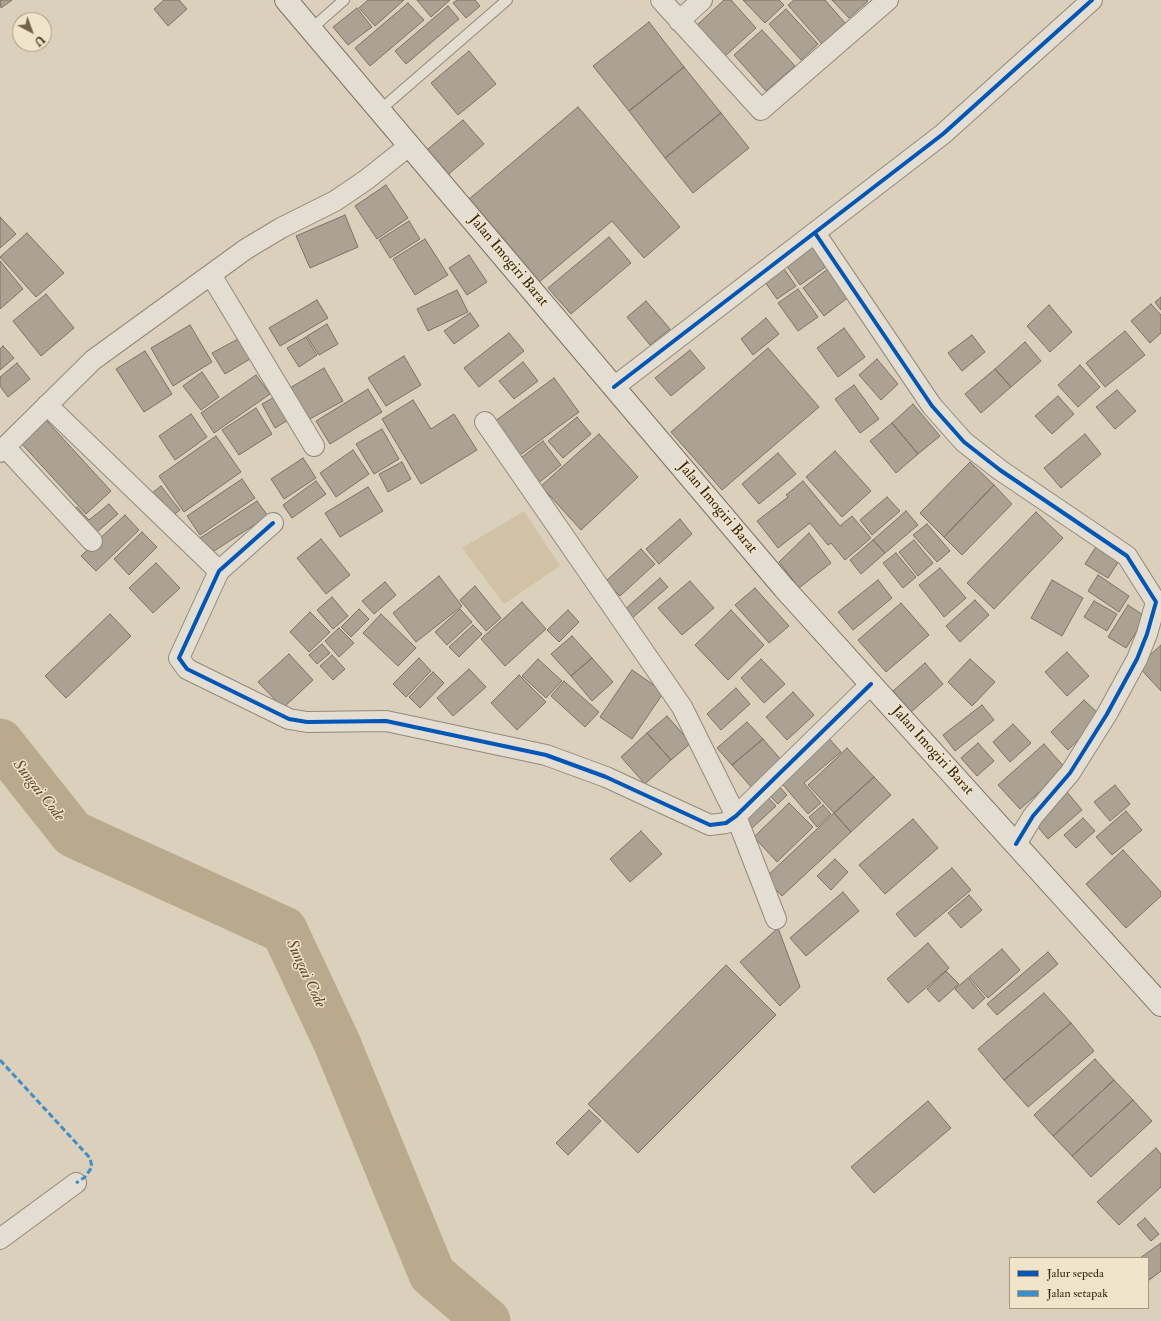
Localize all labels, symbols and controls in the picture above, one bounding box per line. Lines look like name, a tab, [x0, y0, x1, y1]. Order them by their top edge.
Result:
north arrow	[12, 12, 52, 52]
text: U	[32, 33, 47, 49]
street label: Jalan Imogiri Barat	[464, 211, 552, 311]
street label: Jalan Imogiri Barat	[673, 458, 761, 558]
street label: Jalan Imogiri Barat	[887, 702, 977, 800]
water label: Sungai Code	[8, 756, 68, 826]
water label: Sungai Code	[281, 937, 329, 1011]
legend	[1009, 1257, 1149, 1309]
text: Jalur sepeda	[1047, 1266, 1104, 1281]
text: Jalan setapak	[1047, 1286, 1108, 1301]

